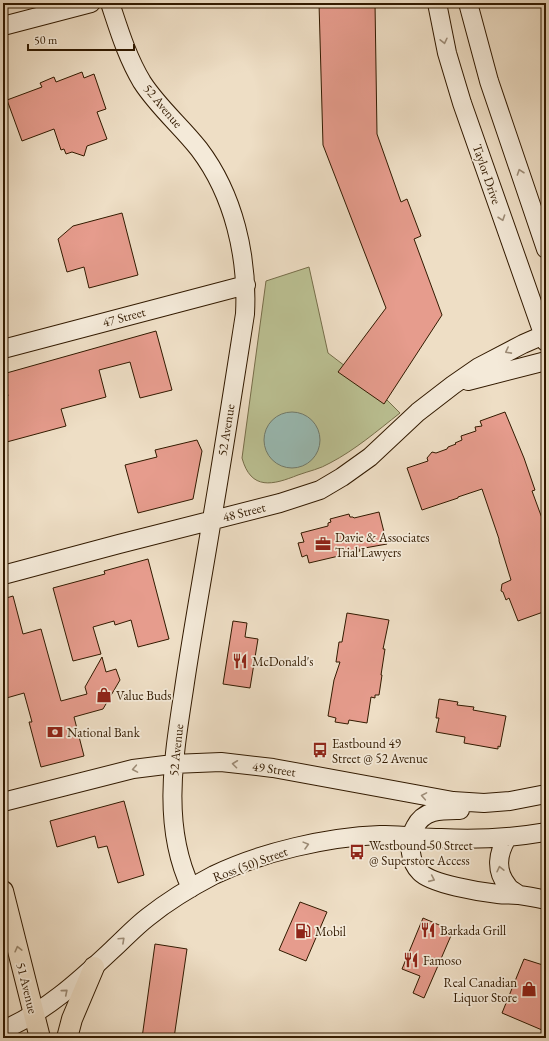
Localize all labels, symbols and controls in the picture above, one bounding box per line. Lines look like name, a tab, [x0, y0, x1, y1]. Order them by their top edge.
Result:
scale bar	[28, 26, 134, 52]
text: 50 m	[34, 32, 58, 48]
one-way arrow	[440, 38, 448, 44]
street label: 52 Avenue	[140, 80, 186, 132]
street label: Taylor Drive	[469, 142, 505, 206]
one-way arrow	[516, 169, 524, 176]
one-way arrow	[498, 214, 506, 221]
street label: 47 Street	[101, 303, 147, 331]
one-way arrow	[505, 347, 512, 354]
street label: 52 Avenue	[214, 403, 238, 457]
street label: 48 Street	[221, 498, 267, 526]
place label: Davie & Associates Trial Lawyers	[335, 529, 430, 561]
office icon: Davie & Associates Trial Lawyers	[314, 535, 332, 553]
restaurant icon: McDonald's	[231, 652, 249, 670]
place label: McDonald's	[252, 653, 314, 670]
shop icon: Value Buds	[95, 686, 113, 704]
place label: Value Buds	[116, 687, 172, 704]
bank icon: National Bank	[46, 723, 64, 741]
street label: 52 Avenue	[165, 723, 187, 777]
place label: National Bank	[67, 724, 141, 741]
place label: Eastbound 49 Street @ 52 Avenue	[332, 735, 428, 767]
bus stop icon: Eastbound 49 Street @ 52 Avenue	[311, 741, 329, 759]
street label: 49 Street	[251, 758, 297, 780]
one-way arrow	[231, 760, 238, 769]
one-way arrow	[132, 764, 138, 773]
one-way arrow	[421, 792, 427, 800]
place label: Westbound 50 Street @ Superstore Access	[369, 837, 473, 869]
one-way arrow	[302, 841, 309, 850]
street label: Ross (50) Street	[210, 843, 290, 885]
bus stop icon: Westbound 50 Street @ Superstore Access	[348, 843, 366, 861]
one-way arrow	[497, 866, 505, 872]
one-way arrow	[428, 874, 435, 882]
restaurant icon: Barkada Grill	[419, 921, 437, 939]
fuel station icon: Mobil	[294, 922, 312, 940]
place label: Barkada Grill	[440, 922, 506, 939]
place label: Mobil	[315, 923, 346, 940]
one-way arrow	[118, 938, 125, 945]
one-way arrow	[14, 946, 22, 952]
restaurant icon: Famoso	[402, 951, 420, 969]
place label: Famoso	[423, 952, 462, 969]
street label: 51 Avenue	[12, 961, 42, 1015]
place label: Real Canadian Liquor Store	[443, 974, 517, 1006]
shop icon: Real Canadian Liquor Store	[520, 980, 538, 998]
one-way arrow	[60, 990, 67, 997]

